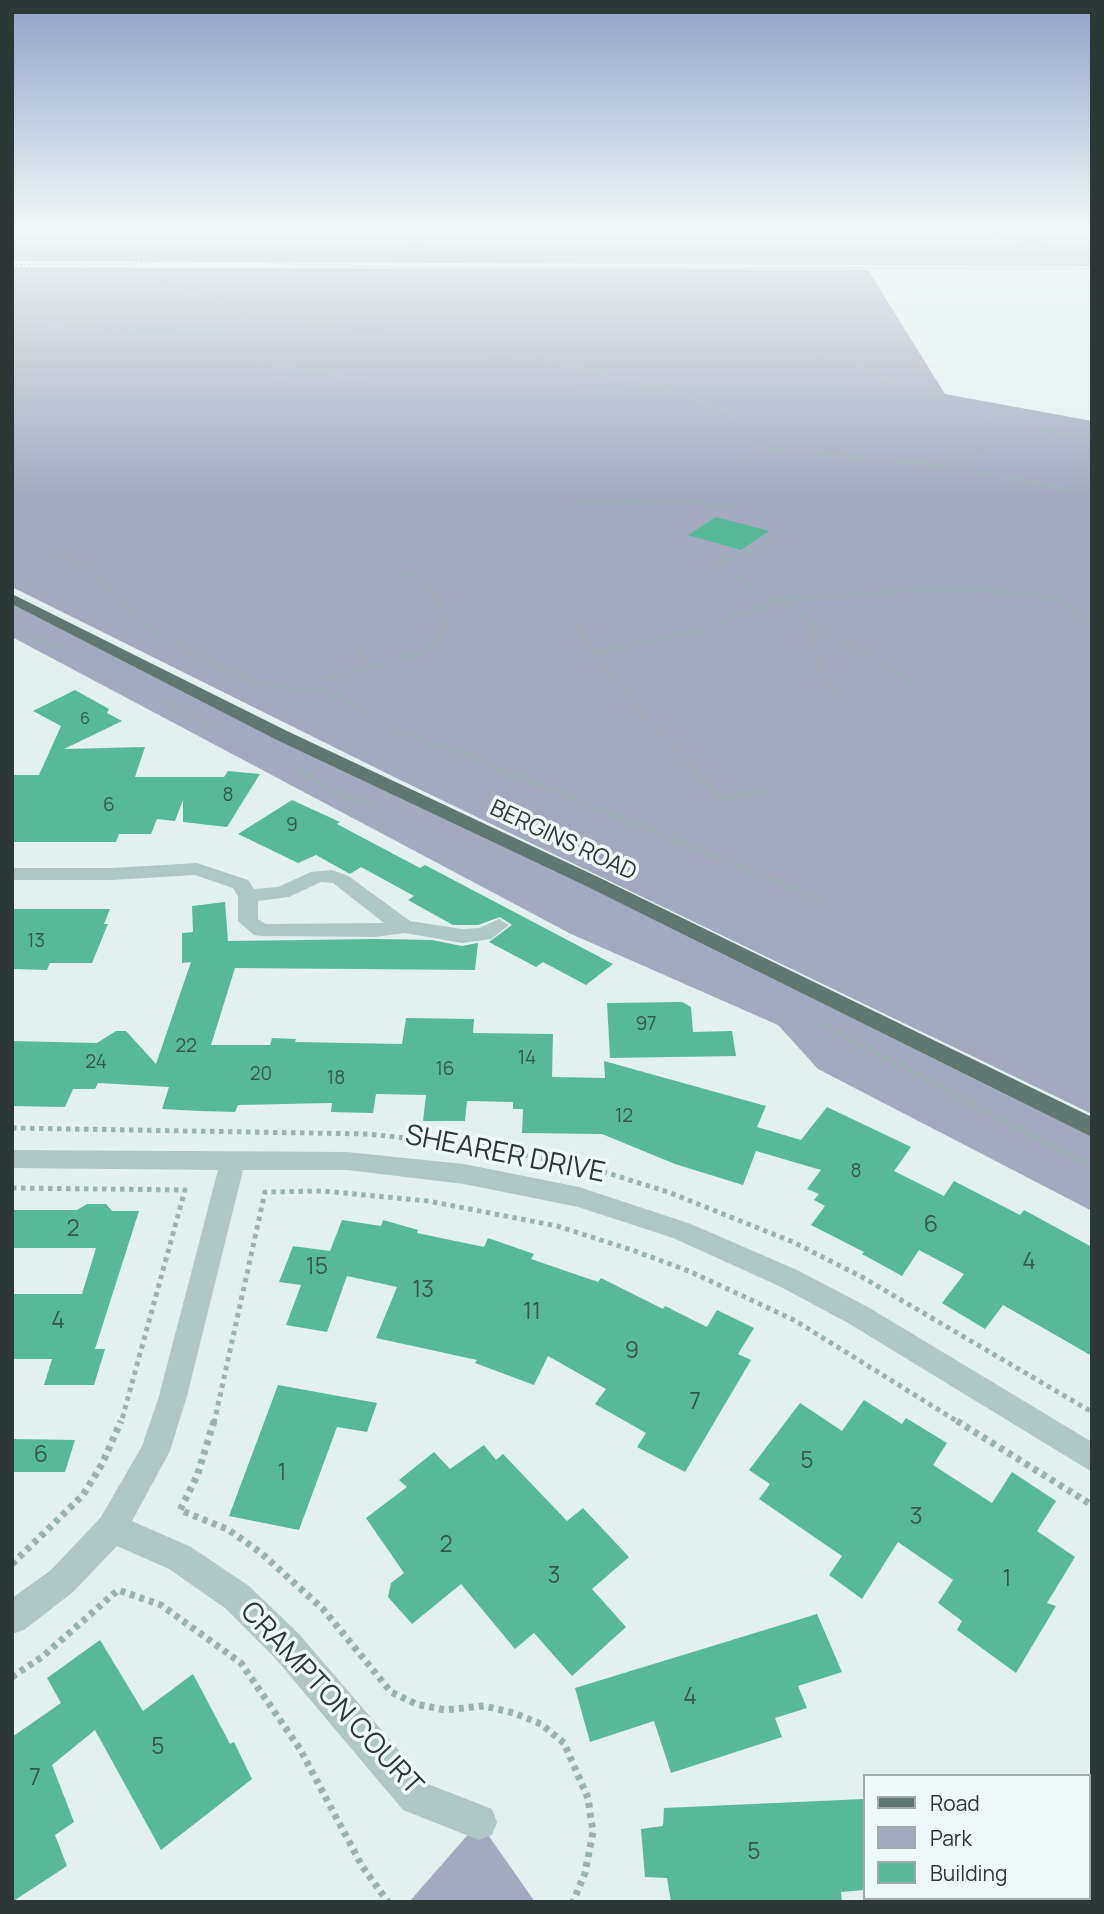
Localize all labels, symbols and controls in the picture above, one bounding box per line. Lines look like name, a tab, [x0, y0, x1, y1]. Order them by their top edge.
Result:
house number: 6	[80, 710, 90, 730]
house number: 8	[222, 785, 234, 807]
house number: 6	[103, 795, 115, 817]
street label: BERGINS ROAD	[485, 795, 641, 887]
house number: 9	[286, 815, 298, 837]
house number: 13	[27, 931, 45, 953]
house number: 97	[635, 1014, 657, 1036]
house number: 22	[175, 1036, 197, 1058]
house number: 14	[518, 1048, 536, 1070]
house number: 24	[85, 1052, 107, 1074]
house number: 16	[435, 1059, 455, 1081]
house number: 20	[250, 1064, 272, 1086]
house number: 18	[327, 1068, 345, 1090]
house number: 12	[615, 1106, 633, 1128]
street label: SHEARER DRIVE	[402, 1119, 608, 1191]
house number: 8	[850, 1161, 862, 1183]
house number: 6	[924, 1212, 938, 1240]
house number: 2	[66, 1216, 80, 1244]
house number: 4	[1022, 1249, 1036, 1277]
house number: 15	[306, 1254, 328, 1282]
house number: 13	[412, 1277, 434, 1305]
house number: 11	[523, 1299, 541, 1327]
house number: 4	[51, 1308, 65, 1336]
house number: 9	[625, 1338, 639, 1366]
house number: 7	[689, 1389, 701, 1417]
house number: 6	[34, 1442, 48, 1470]
house number: 5	[800, 1448, 814, 1476]
house number: 1	[278, 1460, 286, 1488]
house number: 3	[910, 1504, 922, 1532]
house number: 2	[439, 1532, 453, 1560]
house number: 3	[548, 1563, 560, 1591]
house number: 1	[1003, 1566, 1011, 1594]
street label: CRAMPTON COURT	[233, 1595, 429, 1803]
house number: 4	[683, 1684, 697, 1712]
house number: 5	[151, 1734, 165, 1762]
house number: 7	[29, 1765, 41, 1793]
legend	[862, 1774, 1090, 1900]
text: Road	[930, 1789, 980, 1817]
text: Park	[930, 1824, 972, 1852]
house number: 5	[747, 1839, 761, 1867]
text: Building	[930, 1859, 1007, 1887]

